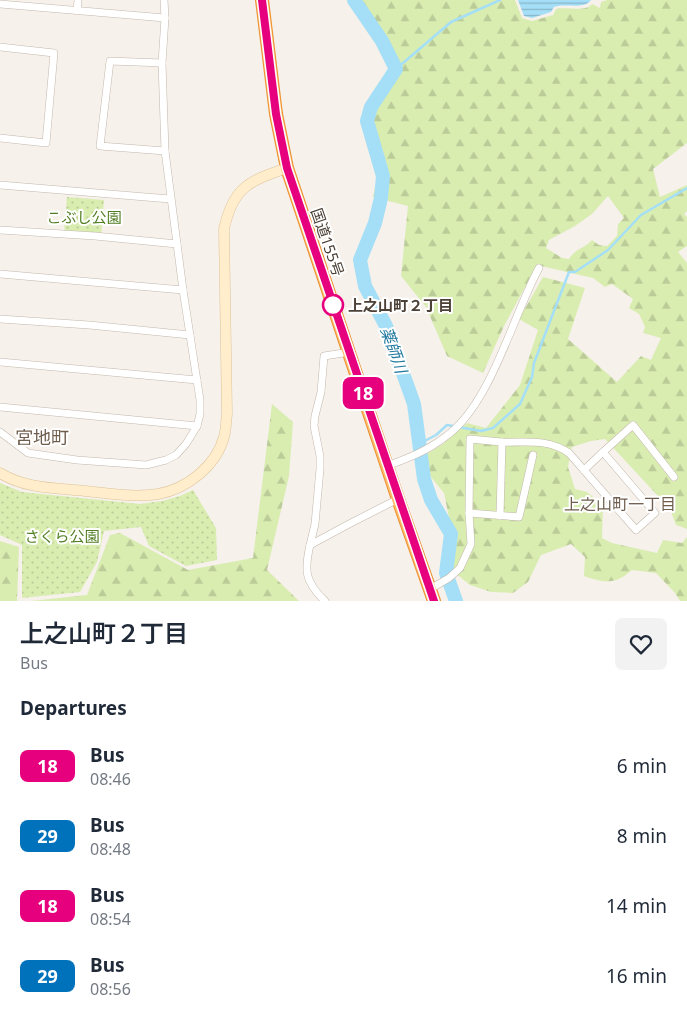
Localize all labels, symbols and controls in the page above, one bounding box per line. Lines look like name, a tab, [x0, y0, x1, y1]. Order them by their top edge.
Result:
street label: 国道155号	[307, 205, 349, 279]
park label: こぶし公園	[46, 207, 122, 227]
marker: 上之山町２丁目	[322, 294, 344, 316]
place label: 上之山町２丁目	[348, 295, 453, 315]
water label: 薬師川	[375, 324, 413, 378]
line badge: 18	[340, 377, 386, 409]
text: 18	[353, 381, 373, 405]
district label: 宮地町	[15, 425, 69, 449]
district label: 上之山町一丁目	[564, 493, 676, 515]
park label: さくら公園	[24, 526, 100, 546]
text: 上之山町２丁目	[20, 616, 188, 649]
button: heart	[615, 618, 667, 670]
text: Bus	[20, 652, 48, 674]
text: Departures	[20, 695, 127, 721]
text: Bus	[90, 742, 125, 768]
text: 6 min	[617, 753, 667, 779]
text: 18	[37, 754, 58, 778]
text: 08:46	[90, 768, 131, 790]
text: Bus	[90, 812, 125, 838]
text: 8 min	[617, 823, 667, 849]
text: 29	[37, 824, 58, 848]
text: 08:48	[90, 838, 131, 860]
text: Bus	[90, 882, 125, 908]
text: 14 min	[606, 893, 667, 919]
text: 18	[37, 894, 58, 918]
text: 08:54	[90, 908, 131, 930]
text: Bus	[90, 952, 125, 978]
text: 16 min	[606, 963, 667, 989]
text: 29	[37, 964, 58, 988]
text: 08:56	[90, 978, 131, 1000]

